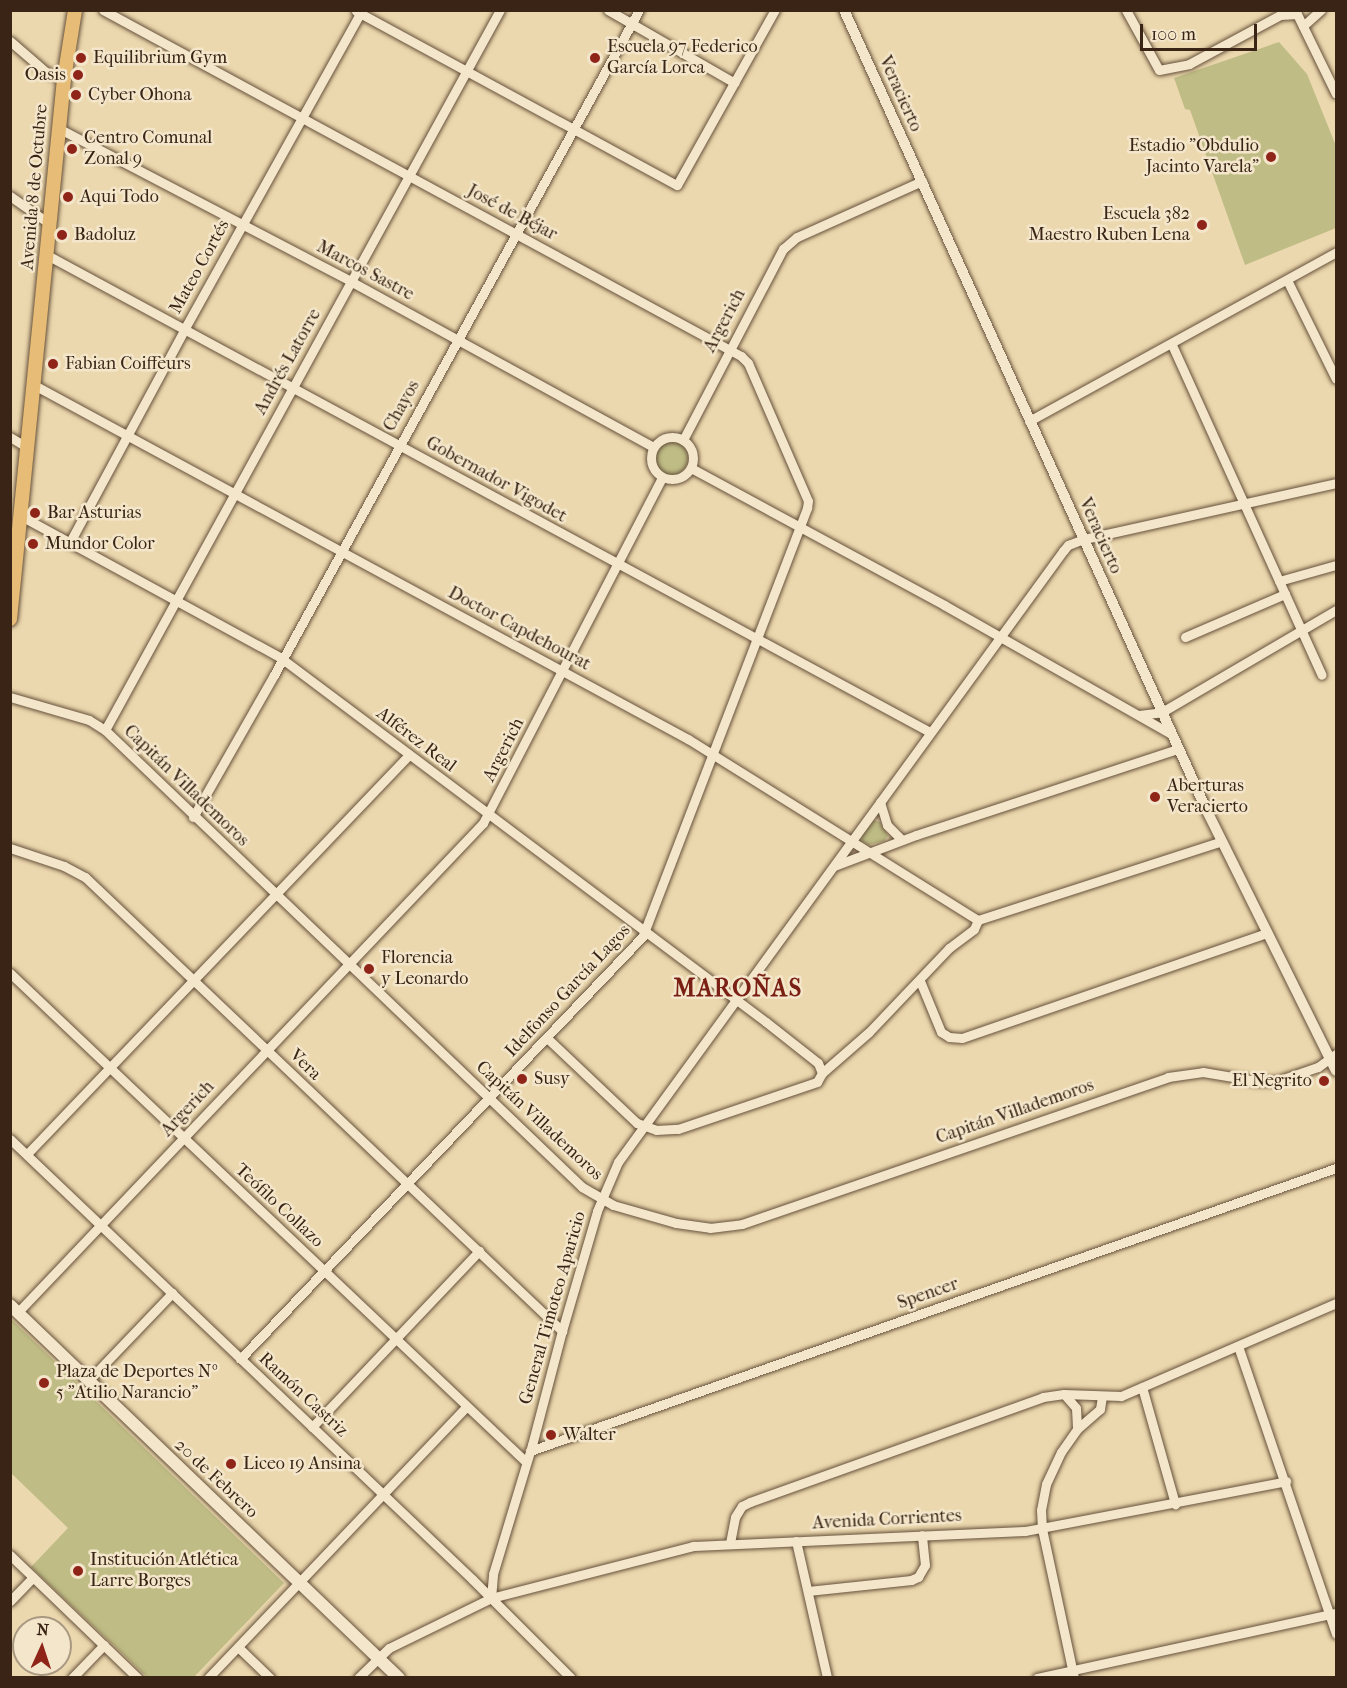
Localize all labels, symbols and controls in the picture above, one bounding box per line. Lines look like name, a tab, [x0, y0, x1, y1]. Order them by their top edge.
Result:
scale bar	[1143, 12, 1260, 50]
text: 100 m	[1151, 24, 1196, 45]
place label: Escuela 97 Federico García Lorca	[607, 37, 758, 80]
place label: Equilibrium Gym	[93, 47, 227, 69]
marker: Equilibrium Gym	[74, 51, 88, 65]
marker: Escuela 97 Federico García Lorca	[588, 51, 602, 65]
street label: Veracierto	[874, 53, 926, 135]
place label: Oasis	[25, 64, 66, 86]
marker: Oasis	[71, 68, 85, 82]
place label: Cyber Ohona	[88, 84, 192, 106]
marker: Cyber Ohona	[69, 88, 83, 102]
street label: Avenida 8 de Octubre	[17, 103, 53, 271]
place label: Centro Comunal Zonal 9	[84, 128, 212, 170]
place label: Estadio "Obdulio Jacinto Varela"	[1129, 136, 1259, 178]
marker: Centro Comunal Zonal 9	[65, 142, 79, 156]
marker: Estadio "Obdulio Jacinto Varela"	[1264, 150, 1278, 164]
street label: José de Béjar	[463, 180, 561, 246]
place label: Aqui Todo	[80, 186, 159, 208]
marker: Aqui Todo	[61, 190, 75, 204]
place label: Escuela 382 Maestro Ruben Lena	[1029, 204, 1190, 246]
street label: Mateo Cortés	[165, 216, 235, 318]
marker: Escuela 382 Maestro Ruben Lena	[1195, 218, 1209, 232]
place label: Badoluz	[74, 224, 136, 246]
marker: Badoluz	[55, 228, 69, 242]
street label: Marcos Sastre	[313, 236, 417, 306]
street label: Argerich	[699, 286, 751, 356]
street label: Andrés Latorre	[250, 305, 326, 419]
place label: Fabian Coiffeurs	[65, 353, 191, 375]
marker: Fabian Coiffeurs	[46, 357, 60, 371]
street label: Chayos	[379, 377, 425, 435]
street label: Gobernador Vigodet	[422, 432, 570, 528]
street label: Veracierto	[1074, 495, 1126, 577]
place label: Bar Asturias	[47, 502, 141, 524]
marker: Bar Asturias	[28, 506, 42, 520]
place label: Mundor Color	[45, 533, 155, 555]
marker: Mundor Color	[26, 537, 40, 551]
street label: Doctor Capdehourat	[444, 582, 594, 676]
street label: Alférez Real	[372, 703, 460, 777]
street label: Argerich	[479, 715, 529, 785]
street label: Capitán Villademoros	[119, 721, 253, 851]
place label: Aberturas Veracierto	[1167, 776, 1248, 818]
marker: Aberturas Veracierto	[1148, 790, 1162, 804]
street label: Idelfonso García Lagos	[501, 920, 635, 1062]
place label: Florencia y Leonardo	[381, 948, 468, 990]
marker: Florencia y Leonardo	[362, 962, 376, 976]
district label: MAROÑAS	[673, 975, 803, 1003]
street label: Vera	[285, 1045, 325, 1085]
street label: Capitán Villademoros	[471, 1057, 607, 1185]
place label: Susy	[534, 1068, 570, 1090]
place label: El Negrito	[1232, 1070, 1312, 1092]
marker: Susy	[515, 1072, 529, 1086]
marker: El Negrito	[1317, 1074, 1331, 1088]
street label: Capitán Villademoros	[933, 1075, 1097, 1149]
street label: Argerich	[157, 1077, 219, 1141]
street label: Teófilo Collazo	[230, 1160, 328, 1252]
street label: General Timoteo Aparicio	[515, 1209, 591, 1407]
street label: Spencer	[895, 1274, 961, 1314]
street label: Ramón Castriz	[254, 1348, 352, 1442]
place label: Plaza de Deportes Nº 5 "Atilio Narancio"	[56, 1362, 218, 1404]
marker: Plaza de Deportes Nº 5 "Atilio Narancio"	[37, 1376, 51, 1390]
place label: Walter	[563, 1424, 616, 1446]
marker: Walter	[544, 1428, 558, 1442]
street label: 20 de Febrero	[170, 1435, 262, 1523]
place label: Liceo 19 Ansina	[243, 1453, 361, 1475]
marker: Liceo 19 Ansina	[224, 1457, 238, 1471]
street label: Avenida Corrientes	[812, 1505, 962, 1535]
place label: Institución Atlética Larre Borges	[90, 1550, 238, 1592]
marker: Institución Atlética Larre Borges	[71, 1564, 85, 1578]
north arrow	[12, 1616, 72, 1676]
text: N	[36, 1620, 49, 1639]

